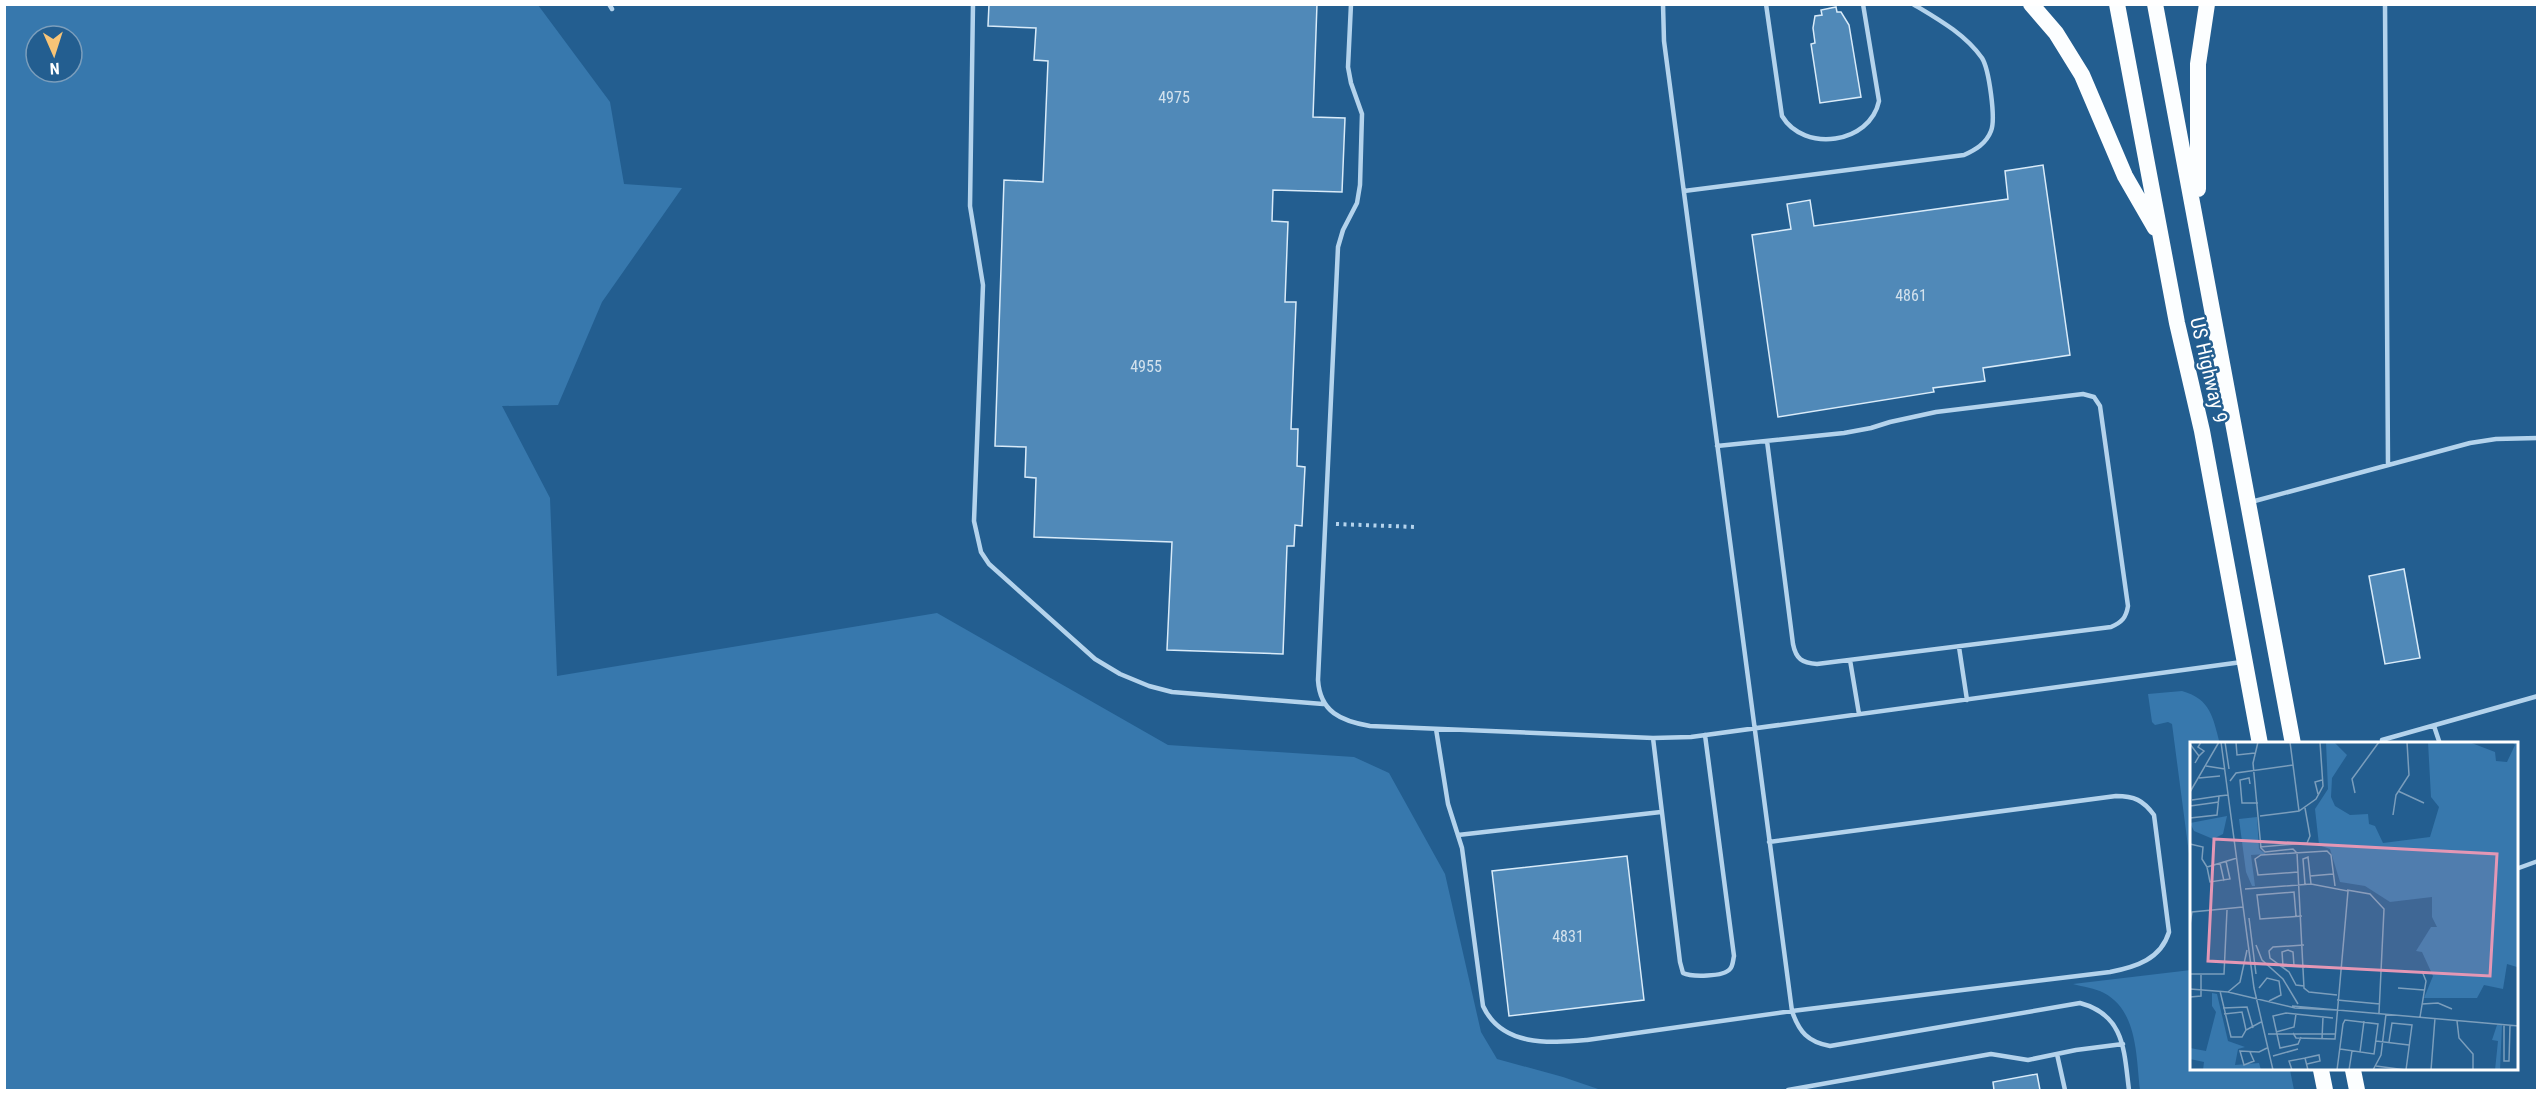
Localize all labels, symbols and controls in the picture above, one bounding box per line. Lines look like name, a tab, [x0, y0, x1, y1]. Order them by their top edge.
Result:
north arrow	[24, 24, 84, 84]
text: N	[49, 59, 60, 78]
house number: 4975	[1158, 88, 1190, 107]
house number: 4861	[1895, 286, 1927, 305]
street label: US Highway 9	[2185, 315, 2233, 425]
house number: 4955	[1130, 357, 1162, 376]
inset map	[2190, 742, 2518, 1071]
house number: 4831	[1552, 927, 1584, 946]

